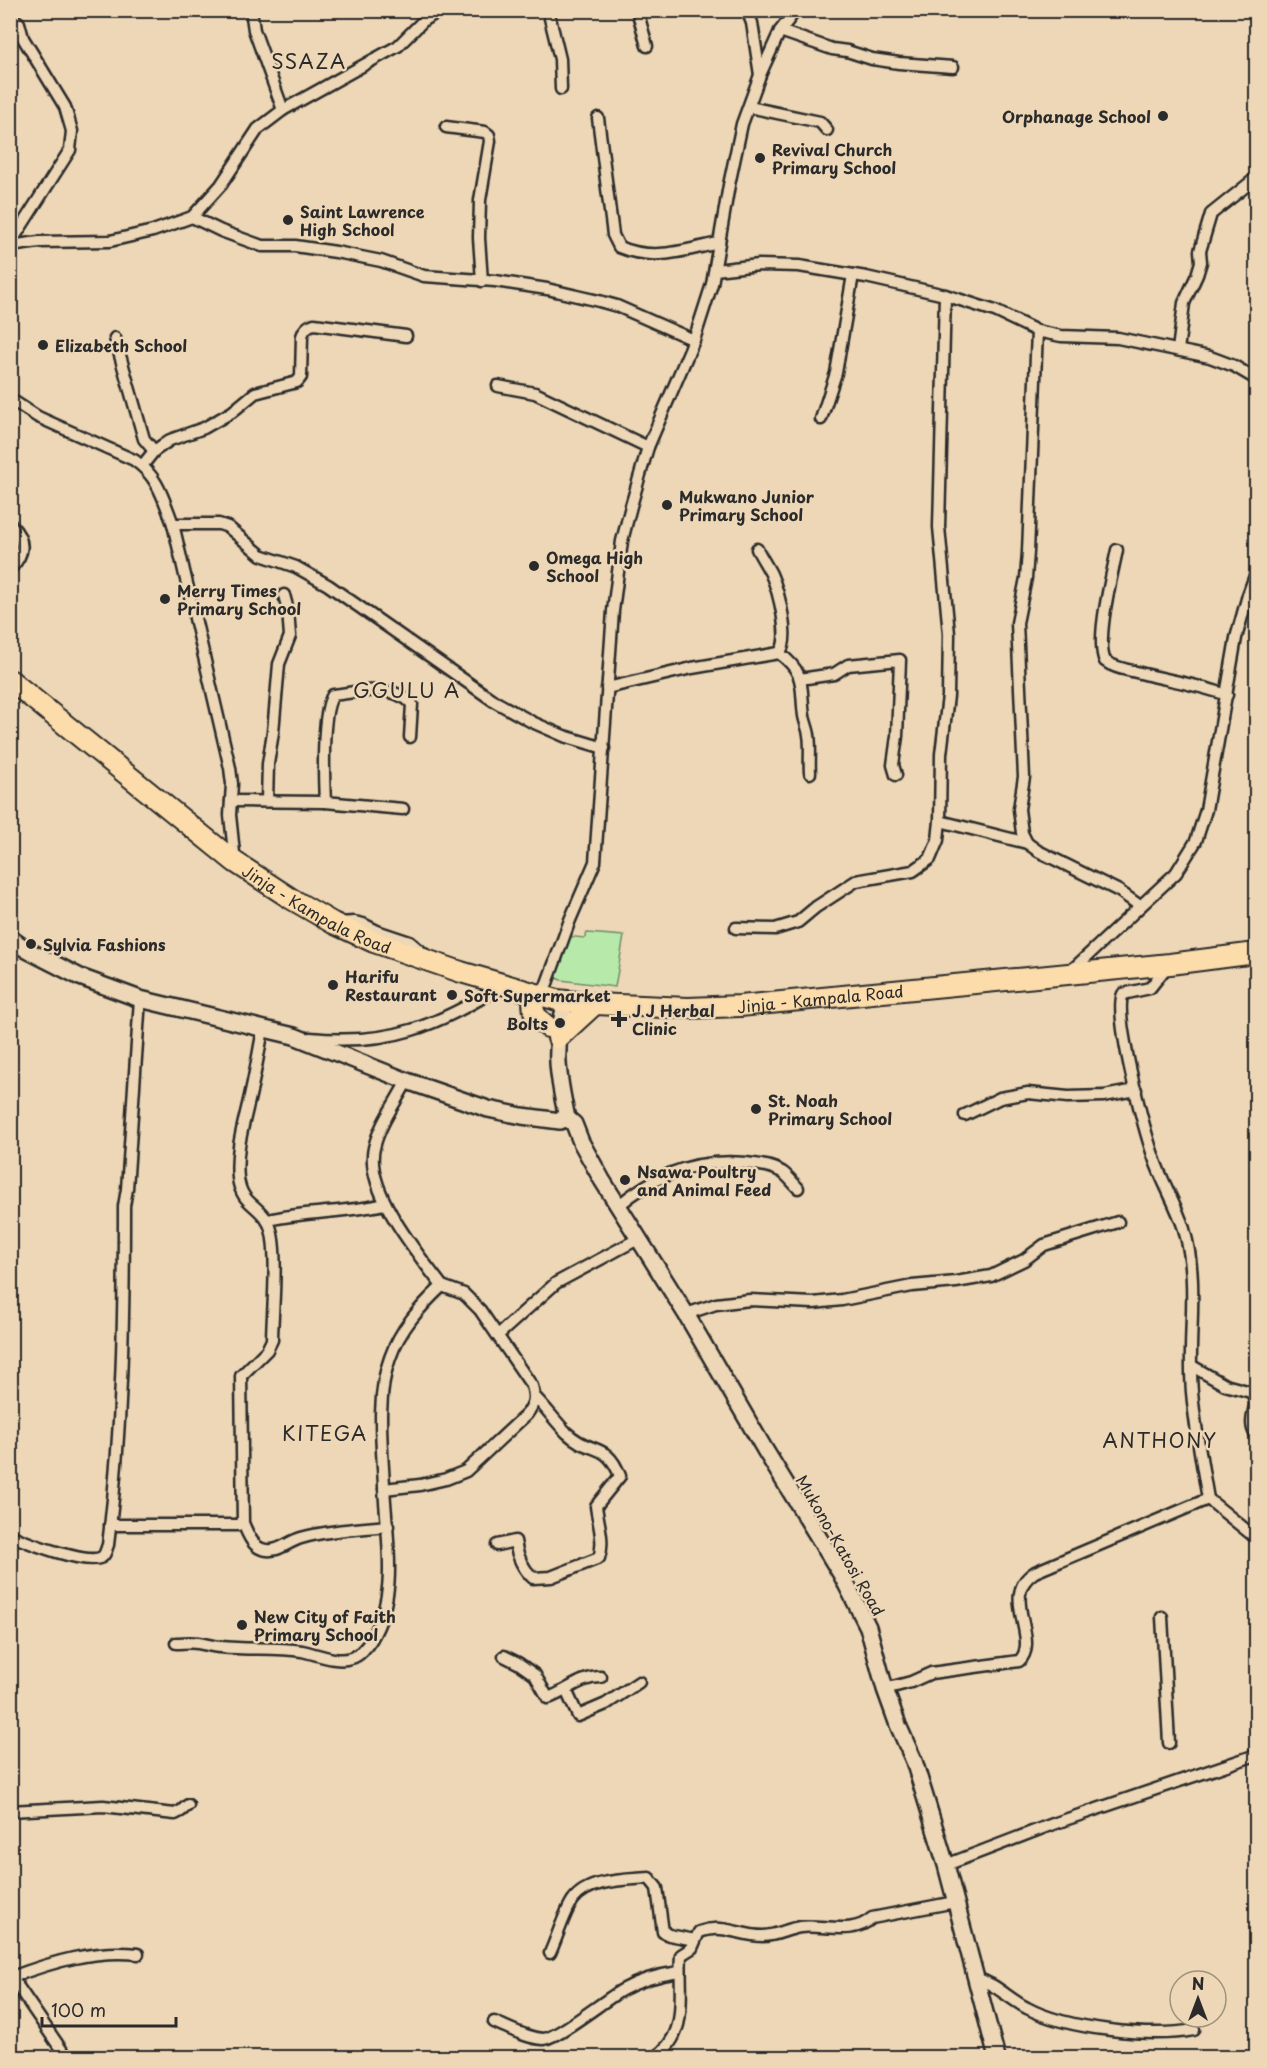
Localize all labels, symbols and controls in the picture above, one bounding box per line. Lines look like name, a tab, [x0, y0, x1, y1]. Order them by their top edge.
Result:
district label: SSAZA	[271, 46, 347, 76]
place label: Orphanage School	[1002, 104, 1151, 128]
marker: Orphanage School	[1156, 109, 1170, 123]
place label: Revival Church Primary School	[772, 137, 896, 179]
marker: Revival Church Primary School	[753, 151, 767, 165]
place label: Saint Lawrence High School	[300, 199, 425, 241]
marker: Saint Lawrence High School	[281, 213, 295, 227]
place label: Elizabeth School	[55, 333, 187, 357]
marker: Elizabeth School	[36, 338, 50, 352]
place label: Mukwano Junior Primary School	[679, 484, 815, 526]
marker: Mukwano Junior Primary School	[660, 498, 674, 512]
place label: Omega High School	[546, 545, 643, 587]
marker: Omega High School	[527, 559, 541, 573]
place label: Merry Times Primary School	[177, 578, 301, 620]
marker: Merry Times Primary School	[158, 592, 172, 606]
district label: GGULU A	[353, 675, 461, 705]
street label: Jinja - Kampala Road	[238, 858, 394, 959]
place label: Sylvia Fashions	[43, 932, 166, 956]
marker: Sylvia Fashions	[24, 937, 38, 951]
place label: Harifu Restaurant	[345, 964, 437, 1006]
marker: Harifu Restaurant	[326, 978, 340, 992]
street label: Jinja - Kampala Road	[736, 978, 905, 1018]
place label: Soft Supermarket	[464, 983, 611, 1007]
marker: Soft Supermarket	[445, 988, 459, 1002]
place label: J J Herbal Clinic	[632, 998, 715, 1040]
marker: J J Herbal Clinic	[610, 1010, 628, 1028]
place label: Bolts	[506, 1011, 548, 1035]
marker: Bolts	[553, 1016, 567, 1030]
place label: St. Noah Primary School	[768, 1088, 892, 1130]
marker: St. Noah Primary School	[749, 1102, 763, 1116]
place label: Nsawa Poultry and Animal Feed	[637, 1159, 771, 1201]
marker: Nsawa Poultry and Animal Feed	[618, 1173, 632, 1187]
district label: KITEGA	[282, 1418, 368, 1448]
district label: ANTHONY	[1103, 1425, 1217, 1455]
street label: Mukono-Katosi Road	[791, 1470, 891, 1620]
place label: New City of Faith Primary School	[254, 1604, 396, 1646]
marker: New City of Faith Primary School	[235, 1618, 249, 1632]
north arrow	[1168, 1969, 1228, 2029]
text: N	[1192, 1971, 1204, 1995]
scale bar	[42, 1990, 176, 2028]
text: 100 m	[51, 1996, 106, 2023]

